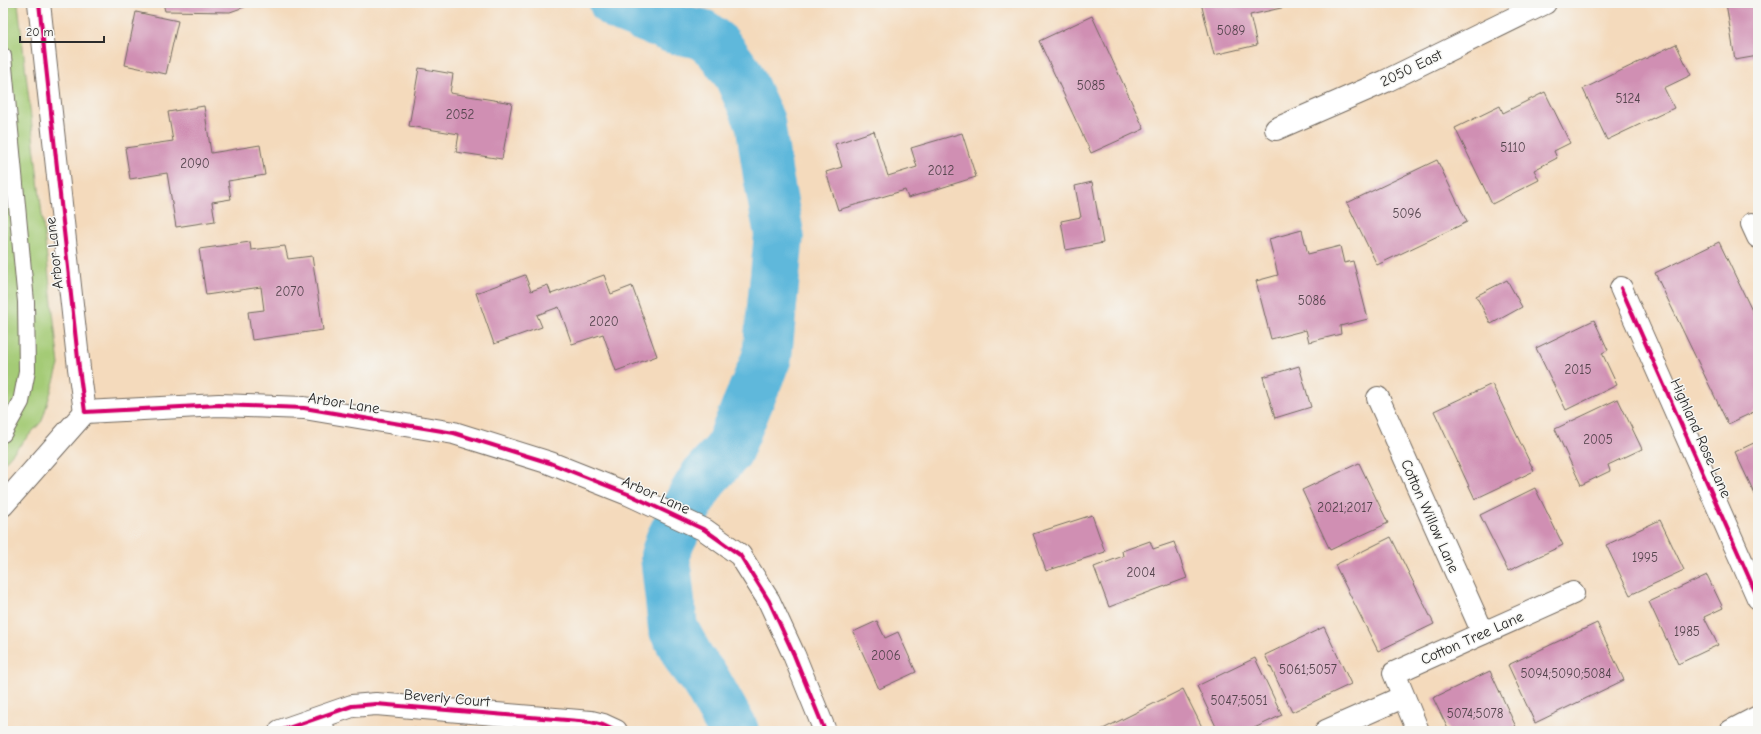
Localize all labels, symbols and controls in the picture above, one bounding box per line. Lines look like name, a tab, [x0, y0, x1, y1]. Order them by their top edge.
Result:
scale bar	[20, 18, 104, 44]
house number: 5089	[1217, 23, 1245, 38]
text: 20 m	[26, 25, 54, 39]
street label: 2050 East	[1377, 45, 1445, 91]
house number: 5085	[1077, 78, 1105, 93]
house number: 5124	[1615, 91, 1641, 106]
house number: 2052	[446, 107, 474, 122]
house number: 5110	[1500, 140, 1526, 155]
house number: 2090	[180, 156, 210, 171]
house number: 2012	[928, 163, 955, 178]
house number: 5096	[1393, 206, 1421, 221]
street label: Arbor Lane	[41, 216, 67, 290]
house number: 2070	[276, 284, 304, 299]
house number: 5086	[1298, 293, 1326, 308]
house number: 2020	[589, 314, 619, 329]
house number: 2015	[1565, 362, 1591, 377]
street label: Highland Rose Lane	[1667, 376, 1736, 501]
street label: Arbor Lane	[307, 388, 382, 418]
house number: 2005	[1583, 432, 1613, 447]
street label: Cotton Willow Lane	[1397, 457, 1463, 576]
street label: Arbor Lane	[619, 472, 693, 518]
house number: 2021;2017	[1317, 500, 1373, 515]
house number: 1995	[1632, 550, 1658, 565]
house number: 2004	[1127, 565, 1155, 580]
street label: Cotton Tree Lane	[1418, 607, 1527, 669]
house number: 1985	[1674, 624, 1700, 639]
house number: 2006	[871, 648, 901, 663]
house number: 5061;5057	[1279, 662, 1337, 677]
house number: 5094;5090;5084	[1520, 666, 1612, 681]
street label: Beverly Court	[403, 685, 491, 711]
house number: 5047;5051	[1210, 693, 1268, 708]
house number: 5074;5078	[1447, 706, 1504, 721]

